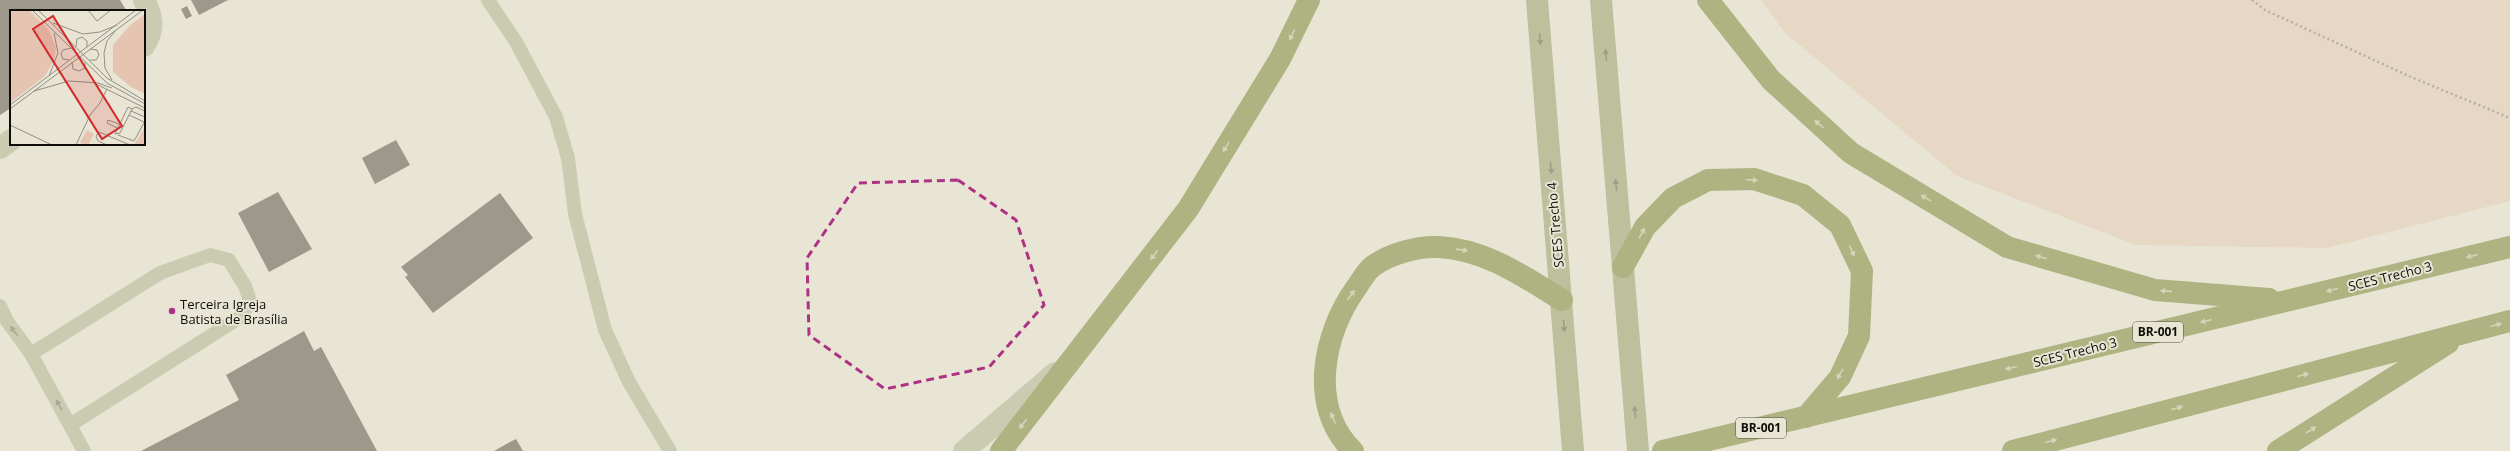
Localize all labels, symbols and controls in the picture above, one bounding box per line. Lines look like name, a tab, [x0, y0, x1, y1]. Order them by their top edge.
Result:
inset map	[10, 10, 145, 145]
one-way arrow	[1289, 29, 1295, 41]
one-way arrow	[1537, 33, 1543, 45]
one-way arrow	[1602, 49, 1609, 61]
one-way arrow	[1814, 119, 1824, 129]
one-way arrow	[1223, 141, 1230, 153]
one-way arrow	[1547, 162, 1554, 174]
one-way arrow	[1745, 177, 1758, 183]
one-way arrow	[1613, 179, 1620, 191]
street label: SCES Trecho 4	[1542, 181, 1568, 268]
one-way arrow	[1920, 194, 1932, 201]
one-way arrow	[1638, 227, 1645, 239]
one-way arrow	[1849, 245, 1855, 257]
one-way arrow	[1456, 247, 1468, 253]
one-way arrow	[1149, 249, 1158, 260]
one-way arrow	[2466, 253, 2478, 259]
one-way arrow	[2034, 254, 2046, 260]
street label: SCES Trecho 3	[2346, 257, 2434, 295]
one-way arrow	[2160, 287, 2172, 294]
one-way arrow	[2326, 288, 2338, 294]
one-way arrow	[1347, 290, 1355, 301]
place label: Terceira Igreja Batista de Brasília	[180, 295, 288, 328]
marker: Terceira Igreja Batista de Brasília	[167, 306, 177, 316]
one-way arrow	[2200, 318, 2212, 324]
one-way arrow	[1560, 320, 1567, 332]
one-way arrow	[2490, 321, 2502, 327]
road number: BR-001	[2133, 322, 2183, 342]
one-way arrow	[10, 325, 19, 336]
street label: SCES Trecho 3	[2031, 333, 2119, 371]
one-way arrow	[2005, 365, 2018, 371]
one-way arrow	[1837, 369, 1844, 380]
one-way arrow	[2297, 372, 2309, 378]
one-way arrow	[55, 399, 62, 410]
one-way arrow	[2171, 405, 2183, 411]
one-way arrow	[1631, 406, 1638, 418]
one-way arrow	[1330, 413, 1336, 424]
road number: BR-001	[1736, 418, 1786, 438]
one-way arrow	[1018, 419, 1027, 430]
one-way arrow	[2306, 426, 2316, 434]
one-way arrow	[2045, 438, 2057, 444]

